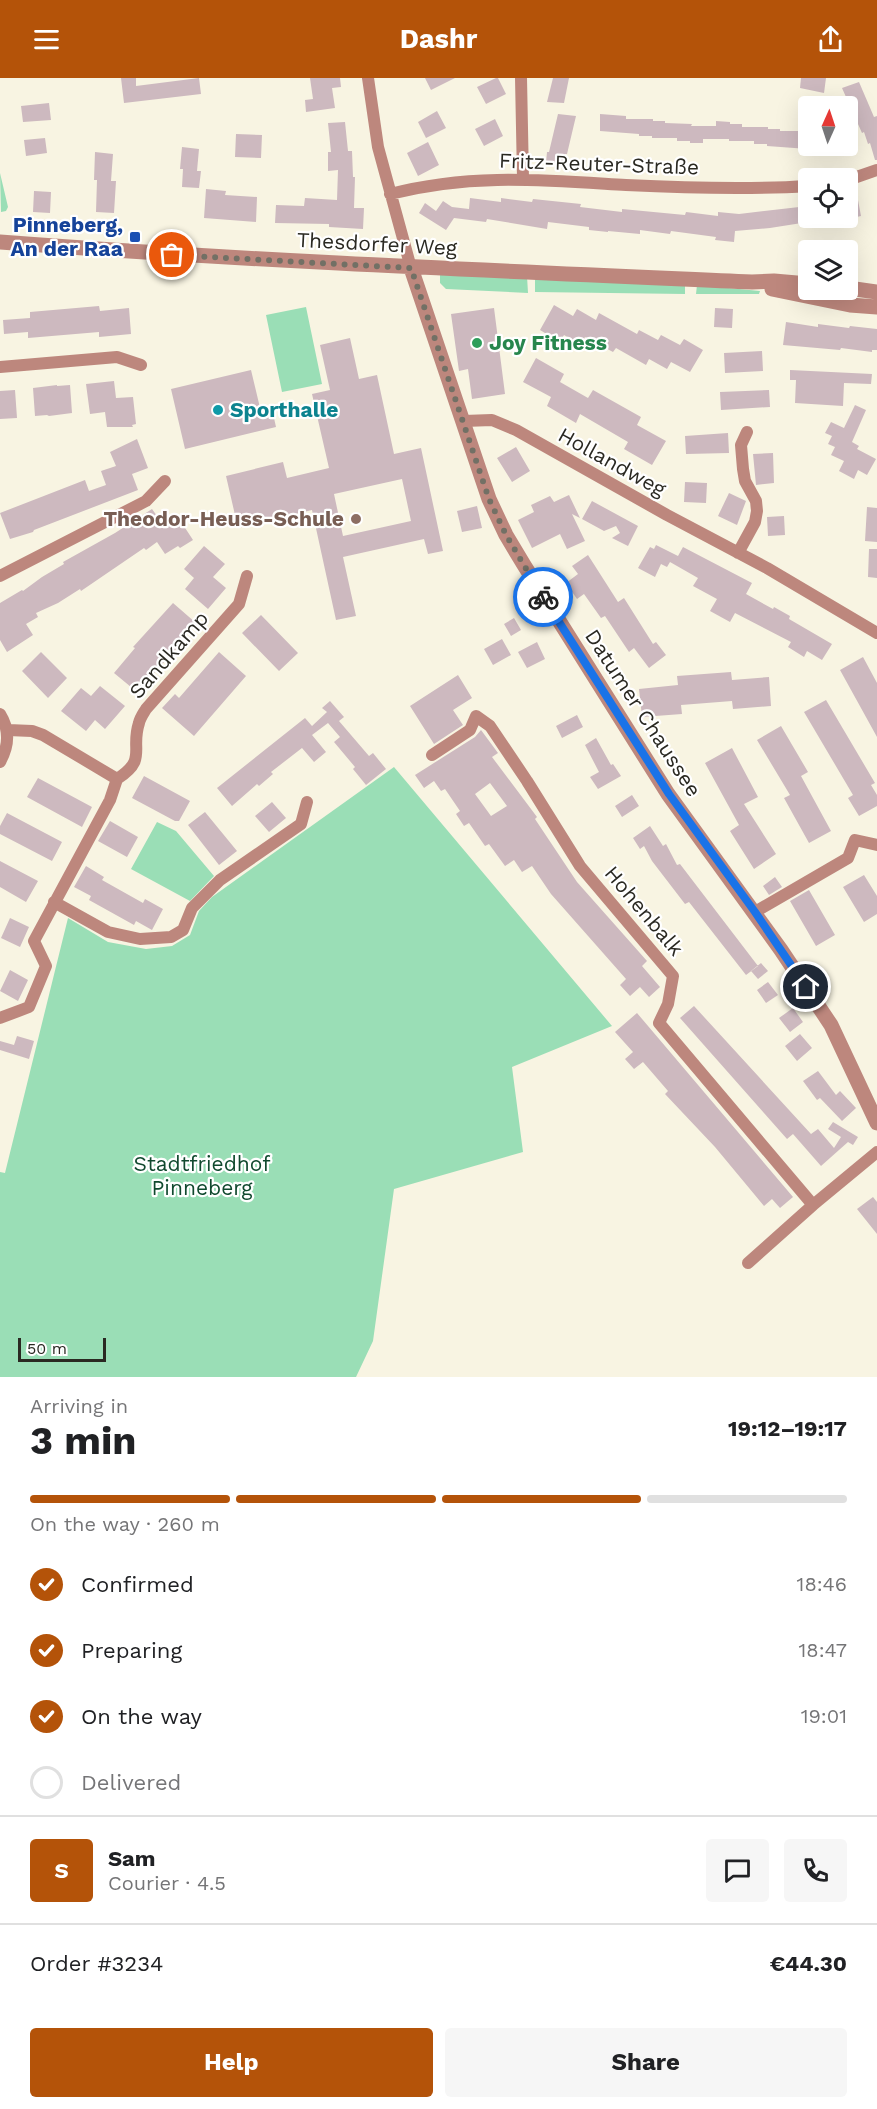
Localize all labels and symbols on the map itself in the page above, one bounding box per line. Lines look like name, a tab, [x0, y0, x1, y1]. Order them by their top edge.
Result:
north arrow	[798, 96, 858, 156]
street label: Fritz-Reuter-Straße	[499, 148, 700, 179]
place label: Pinneberg, An der Raa	[11, 212, 124, 261]
street label: Thesdorfer Weg	[296, 227, 459, 260]
pin	[146, 229, 197, 280]
marker: Pinneberg, An der Raa	[128, 230, 142, 244]
place label: Joy Fitness	[489, 330, 607, 355]
marker: Joy Fitness	[470, 336, 484, 350]
place label: Sporthalle	[230, 397, 339, 422]
marker: Sporthalle	[211, 403, 225, 417]
street label: Hollandweg	[554, 422, 671, 502]
place label: Theodor-Heuss-Schule	[104, 506, 344, 531]
marker: Theodor-Heuss-Schule	[349, 512, 363, 526]
courier	[513, 567, 573, 627]
street label: Sandkamp	[124, 606, 214, 704]
street label: Datumer Chaussee	[580, 624, 707, 801]
street label: Hohenbalk	[600, 861, 689, 961]
pin	[780, 961, 831, 1012]
park label: Stadtfriedhof Pinneberg	[133, 1151, 271, 1200]
scale bar	[18, 1335, 106, 1362]

